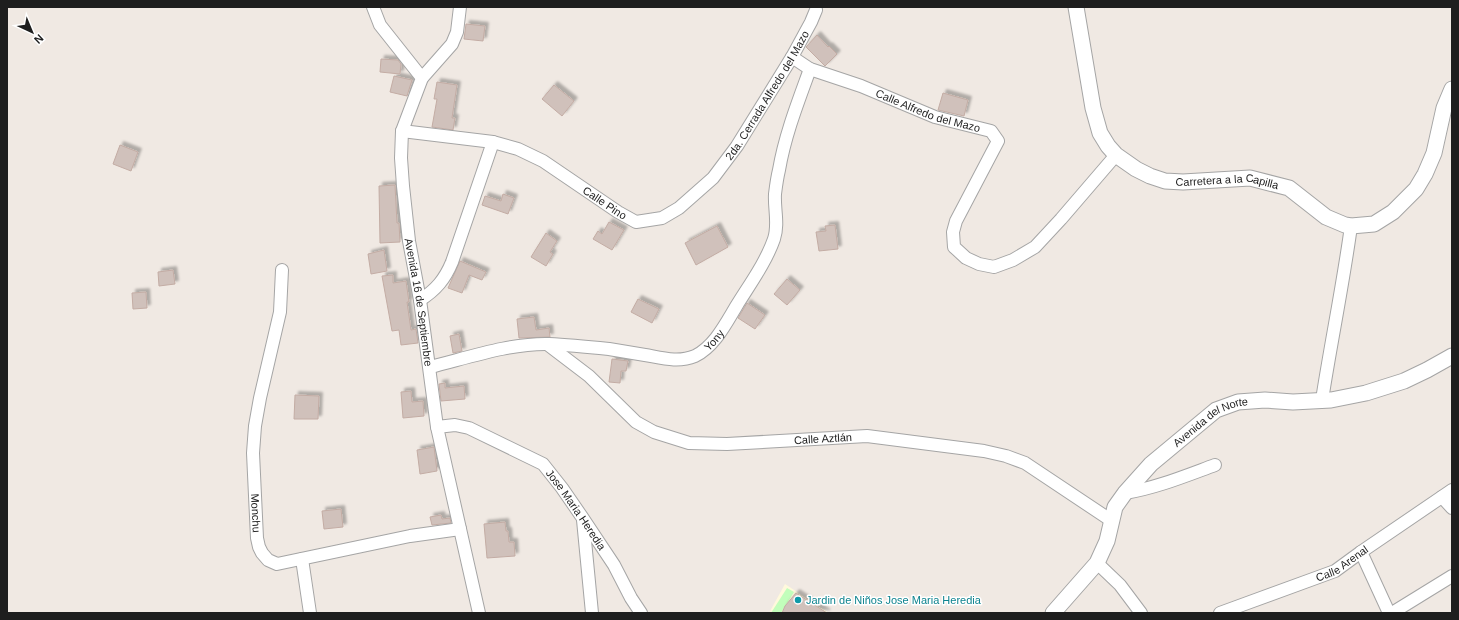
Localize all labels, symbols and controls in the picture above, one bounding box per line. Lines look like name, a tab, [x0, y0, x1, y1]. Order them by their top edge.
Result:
north arrow	[12, 12, 52, 52]
street label: 2da. Cerrada Alfredo del Mazo	[723, 29, 811, 162]
text: N	[32, 32, 46, 46]
street label: Calle Alfredo del Mazo	[874, 87, 982, 134]
street label: Carretera a la Capilla	[1175, 172, 1281, 191]
street label: Calle Pino	[581, 184, 629, 222]
street label: Avenida 16 de Septiembre	[403, 237, 435, 367]
street label: Yony	[702, 327, 727, 353]
street label: Avenida del Norte	[1171, 395, 1248, 449]
street label: Calle Aztlán	[794, 431, 852, 446]
street label: Jose Maria Heredia	[544, 467, 609, 553]
street label: Monchu	[249, 493, 263, 533]
street label: Calle Arenal	[1314, 543, 1370, 584]
place label: Jardin de Niños Jose Maria Heredia	[806, 594, 982, 606]
marker: Jardin de Niños Jose Maria Heredia	[793, 595, 803, 605]

